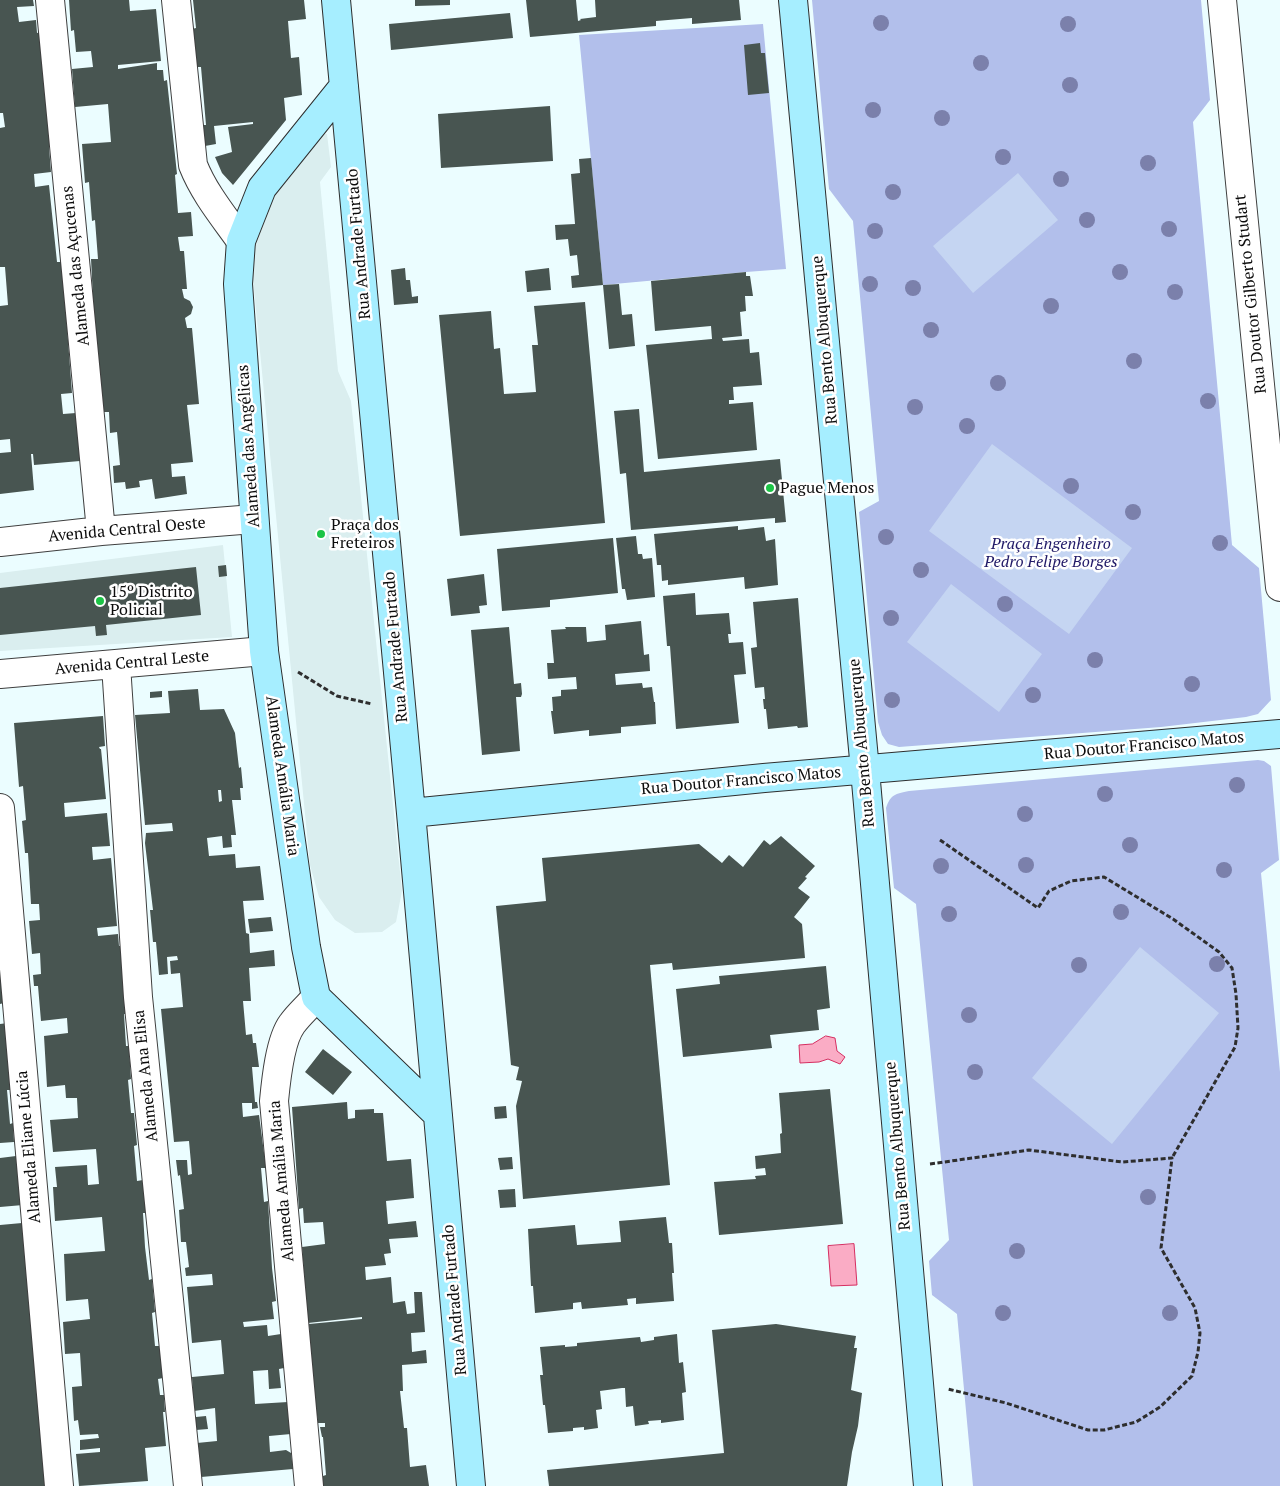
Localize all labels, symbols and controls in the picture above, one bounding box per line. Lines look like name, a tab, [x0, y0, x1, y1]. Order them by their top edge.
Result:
street label: Rua Andrade Furtado	[343, 168, 375, 320]
street label: Alameda das Açucenas	[58, 185, 94, 347]
street label: Rua Doutor Gilberto Studart	[1231, 193, 1271, 395]
street label: Rua Bento Albuquerque	[808, 255, 842, 425]
street label: Alameda das Angélicas	[234, 364, 264, 528]
place label: Pague Menos	[780, 478, 874, 498]
marker: Pague Menos	[764, 482, 776, 494]
street label: Avenida Central Oeste	[47, 514, 207, 546]
place label: Praça dos Freteiros	[331, 515, 399, 553]
marker: Praça dos Freteiros	[315, 528, 327, 540]
park label: Praça Engenheiro Pedro Felipe Borges	[984, 534, 1118, 572]
street label: Rua Andrade Furtado	[380, 571, 412, 723]
place label: 15º Distrito Policial	[110, 582, 193, 620]
marker: 15º Distrito Policial	[94, 595, 106, 607]
street label: Avenida Central Leste	[54, 647, 210, 679]
street label: Rua Bento Albuquerque	[845, 658, 879, 828]
street label: Alameda Amália Maria	[261, 694, 303, 858]
street label: Rua Doutor Francisco Matos	[1043, 728, 1245, 764]
street label: Rua Doutor Francisco Matos	[640, 763, 842, 799]
street label: Alameda Ana Elisa	[130, 1009, 162, 1143]
street label: Rua Bento Albuquerque	[881, 1061, 915, 1231]
street label: Alameda Eliane Lúcia	[13, 1070, 45, 1224]
street label: Alameda Amália Maria	[265, 1100, 299, 1262]
street label: Rua Andrade Furtado	[439, 1224, 471, 1376]

